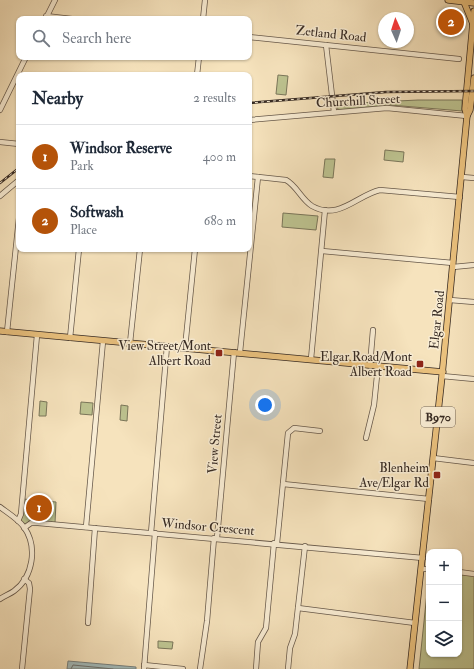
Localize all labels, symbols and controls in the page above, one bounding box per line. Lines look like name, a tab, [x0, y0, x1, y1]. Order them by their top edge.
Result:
pin: 2	[438, 7, 464, 37]
north arrow	[378, 12, 414, 48]
search box	[16, 16, 252, 60]
street label: Zetland Road	[295, 22, 368, 46]
icon: search	[30, 27, 52, 49]
text: Search here	[62, 29, 131, 48]
text: Nearby	[32, 88, 83, 109]
text: 2 results	[193, 90, 236, 106]
street label: Churchill Street	[316, 91, 400, 111]
text: Windsor Reserve	[70, 139, 172, 158]
text: 1	[43, 149, 47, 165]
text: 400 m	[203, 149, 236, 165]
text: Park	[70, 158, 94, 174]
text: Softwash	[70, 203, 124, 222]
text: 2	[42, 213, 48, 229]
text: 680 m	[204, 213, 236, 229]
text: Place	[70, 222, 97, 238]
street label: Elgar Road	[426, 289, 448, 350]
place label: View Street/Mont Albert Road	[118, 338, 212, 369]
marker: View Street/Mont Albert Road	[214, 348, 224, 358]
place label: Elgar Road/Mont Albert Road	[320, 349, 413, 380]
marker: Elgar Road/Mont Albert Road	[415, 359, 425, 369]
your location	[255, 395, 275, 415]
road number: B970	[421, 407, 455, 427]
street label: View Street	[204, 413, 226, 475]
place label: Blenheim Ave/Elgar Rd	[358, 460, 430, 491]
marker: Blenheim Ave/Elgar Rd	[432, 470, 442, 480]
pin: 1	[26, 493, 52, 523]
street label: Windsor Crescent	[160, 515, 255, 539]
map controls	[426, 549, 462, 657]
button: +	[426, 549, 462, 585]
button: −	[426, 585, 462, 621]
button: layers	[426, 621, 462, 657]

